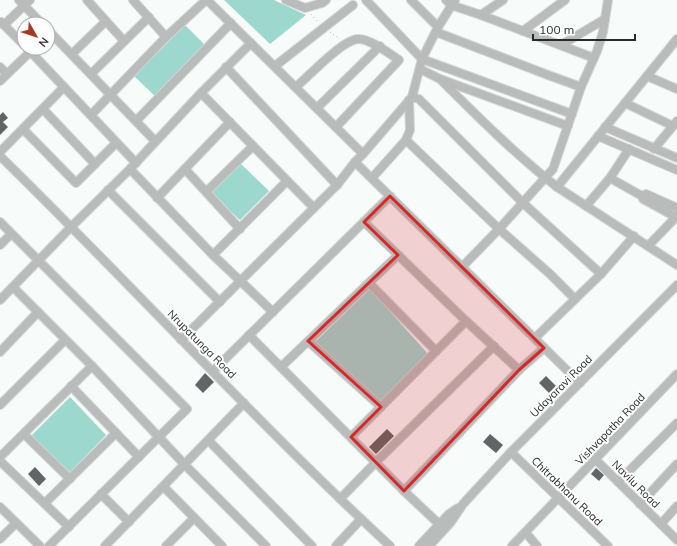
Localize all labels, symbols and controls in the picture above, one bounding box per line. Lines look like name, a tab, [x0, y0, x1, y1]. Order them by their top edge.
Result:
north arrow	[16, 16, 56, 56]
scale bar	[533, 16, 635, 42]
text: 100 m	[539, 22, 574, 37]
text: N	[36, 35, 52, 50]
street label: Nrupatunga Road	[165, 307, 239, 381]
street label: Udayaravi Road	[527, 352, 595, 420]
street label: Vishvapatha Road	[572, 390, 648, 468]
street label: Chitrabhanu Road	[529, 454, 605, 528]
street label: Navilu Road	[609, 457, 663, 511]

